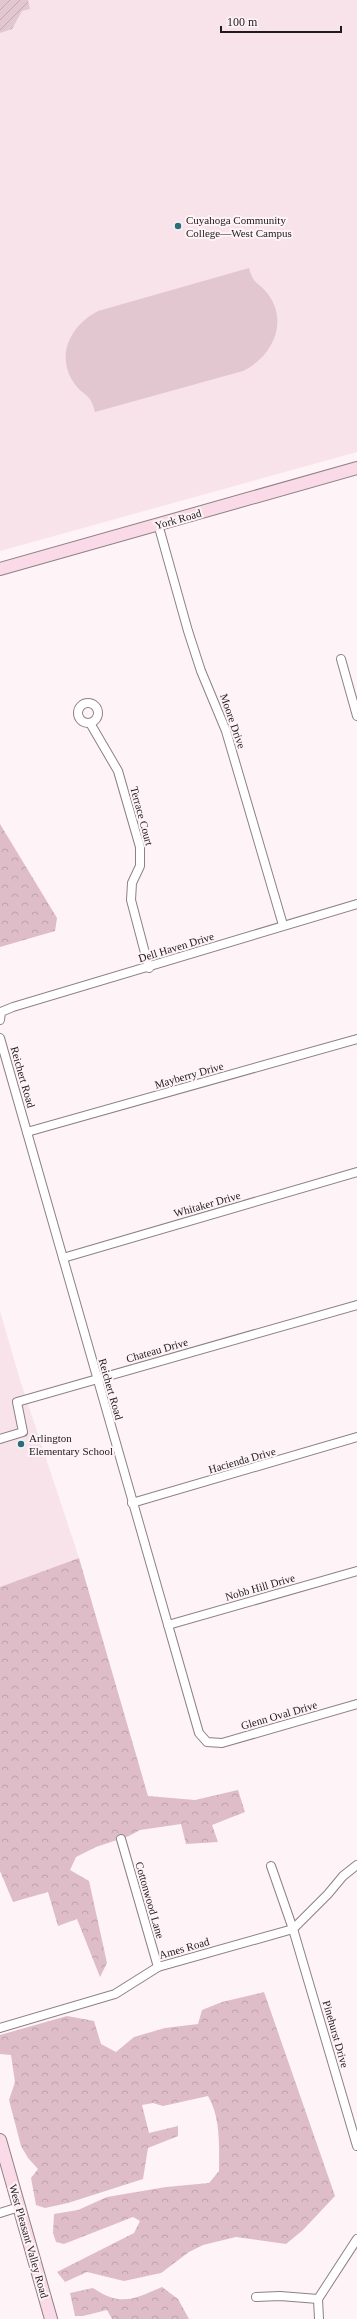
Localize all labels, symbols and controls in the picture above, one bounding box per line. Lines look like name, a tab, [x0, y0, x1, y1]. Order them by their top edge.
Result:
scale bar	[221, 8, 341, 34]
text: 100 m	[227, 15, 258, 29]
place label: Cuyahoga Community College—West Campus	[186, 214, 292, 239]
marker: Cuyahoga Community College—West Campus	[173, 221, 183, 231]
street label: York Road	[154, 507, 203, 531]
street label: Moore Drive	[218, 692, 248, 750]
street label: Terrace Court	[128, 785, 156, 847]
street label: Dell Haven Drive	[137, 930, 215, 964]
street label: Reichert Road	[9, 1045, 38, 1110]
street label: Mayberry Drive	[153, 1059, 225, 1091]
street label: Whitaker Drive	[172, 1189, 242, 1219]
street label: Chateau Drive	[125, 1335, 189, 1365]
street label: Reichert Road	[97, 1357, 126, 1422]
place label: Arlington Elementary School	[29, 1432, 113, 1457]
marker: Arlington Elementary School	[16, 1439, 26, 1449]
street label: Hacienda Drive	[207, 1445, 277, 1475]
street label: Nobb Hill Drive	[224, 1571, 296, 1603]
street label: Glenn Oval Drive	[239, 1698, 319, 1732]
street label: Cottonwood Lane	[133, 1860, 167, 1940]
street label: Ames Road	[158, 1935, 211, 1961]
street label: Pinehurst Drive	[321, 1999, 351, 2069]
street label: West Pleasant Valley Road	[7, 2183, 51, 2300]

